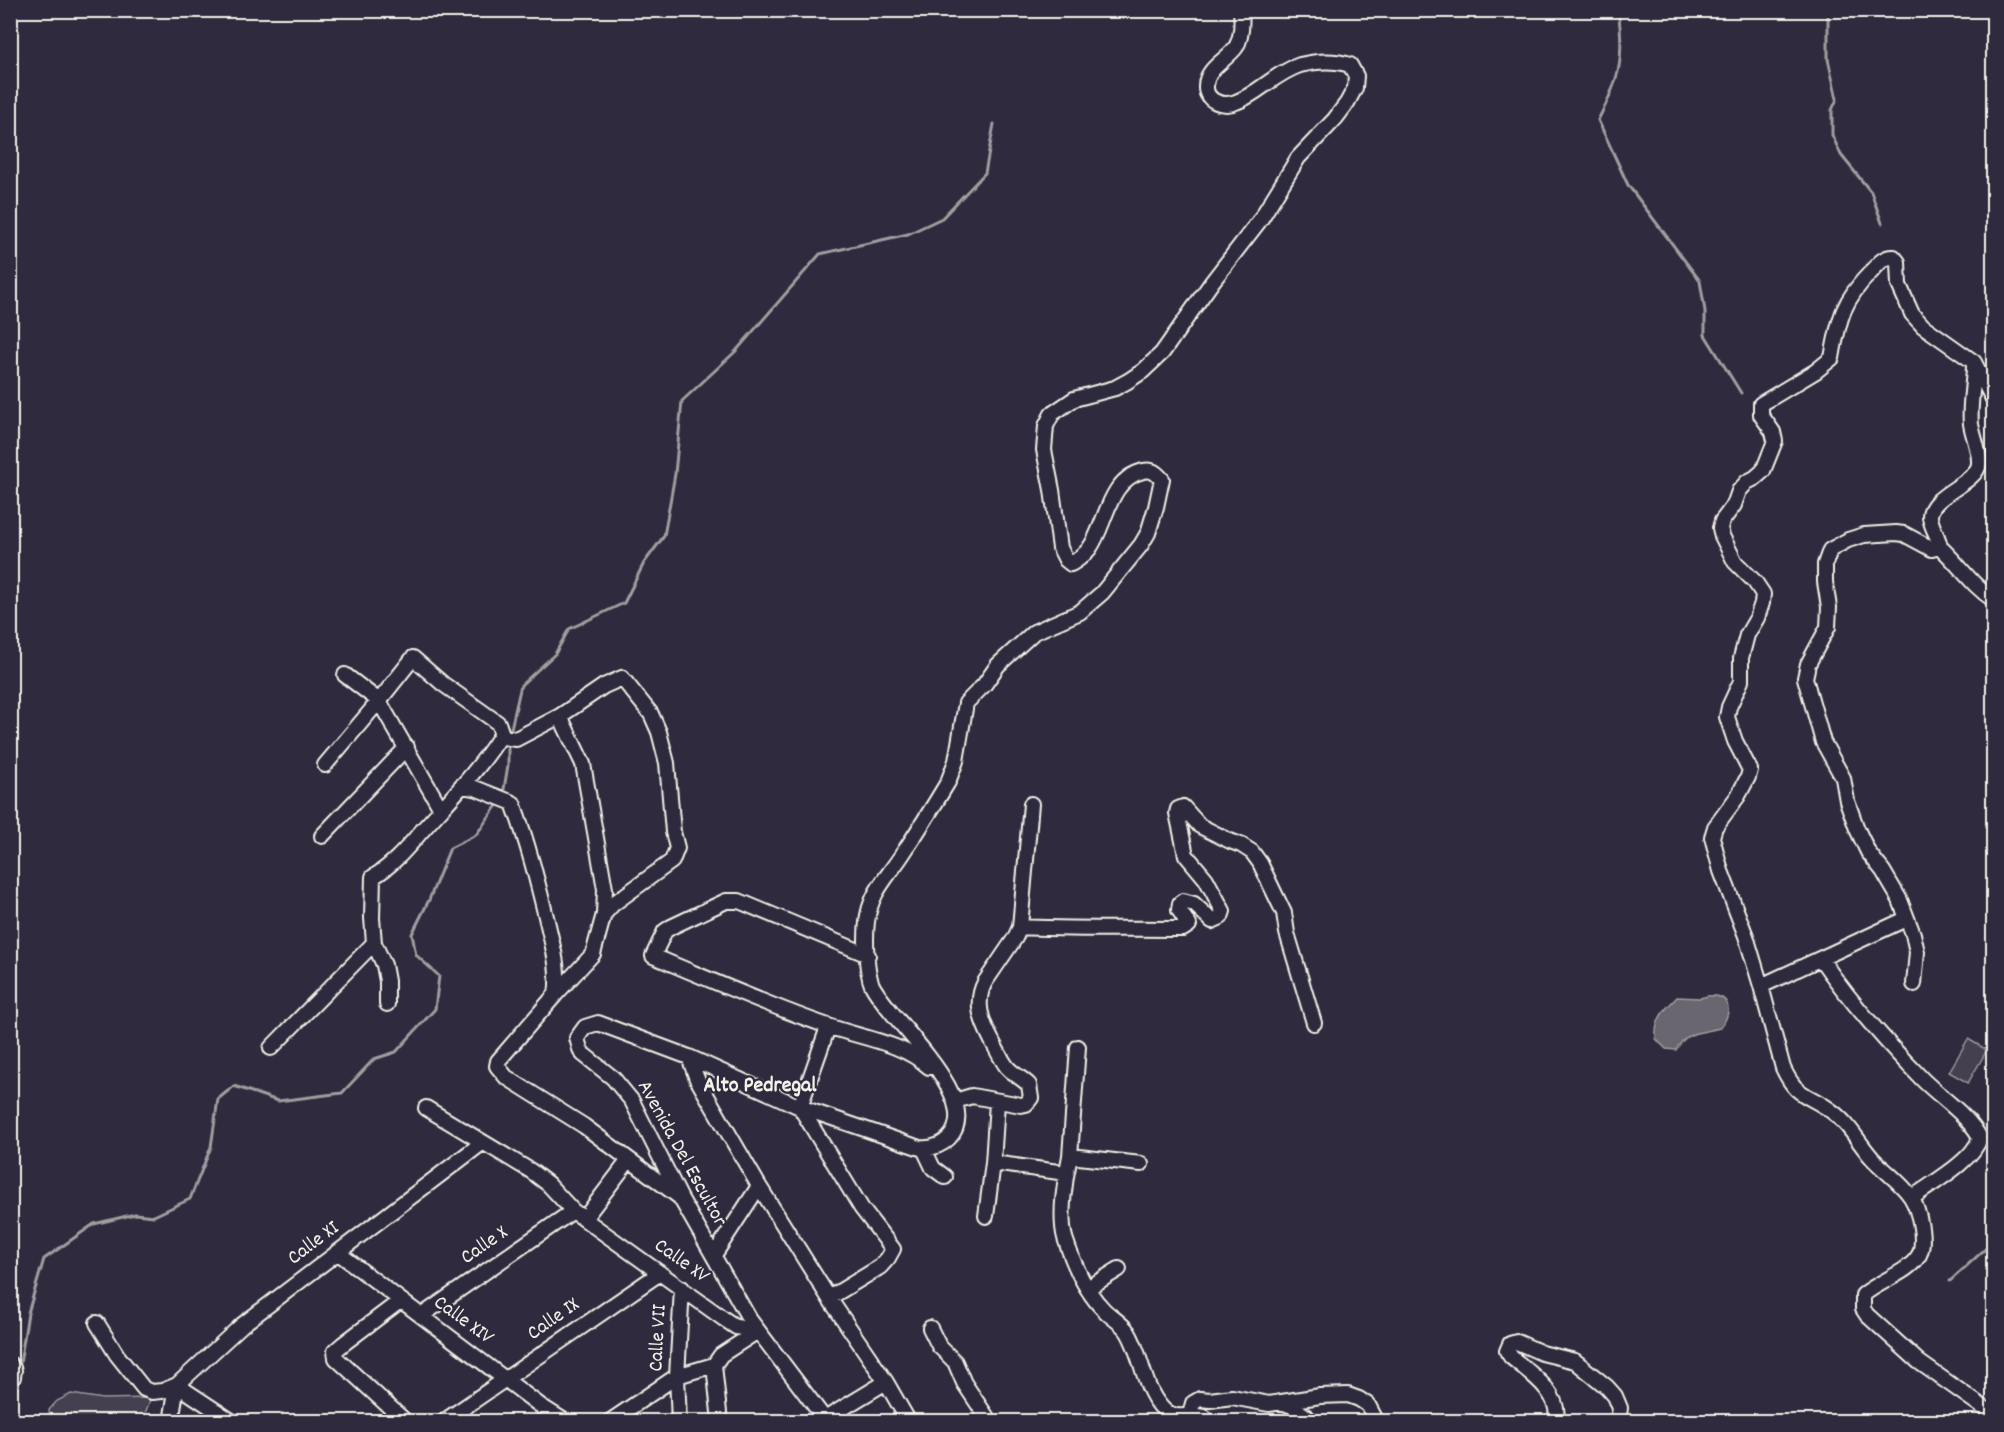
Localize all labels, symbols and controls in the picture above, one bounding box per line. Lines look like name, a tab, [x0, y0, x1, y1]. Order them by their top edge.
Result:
district label: Alto Pedregal	[703, 1071, 817, 1102]
street label: Avenida Del Escultor	[628, 1075, 734, 1233]
street label: Calle XI	[282, 1214, 347, 1273]
street label: Calle X	[455, 1219, 515, 1273]
street label: Calle XV	[647, 1232, 715, 1292]
street label: Calle XIV	[427, 1289, 499, 1353]
street label: Calle IX	[522, 1291, 586, 1349]
street label: Calle VII	[642, 1303, 676, 1372]

